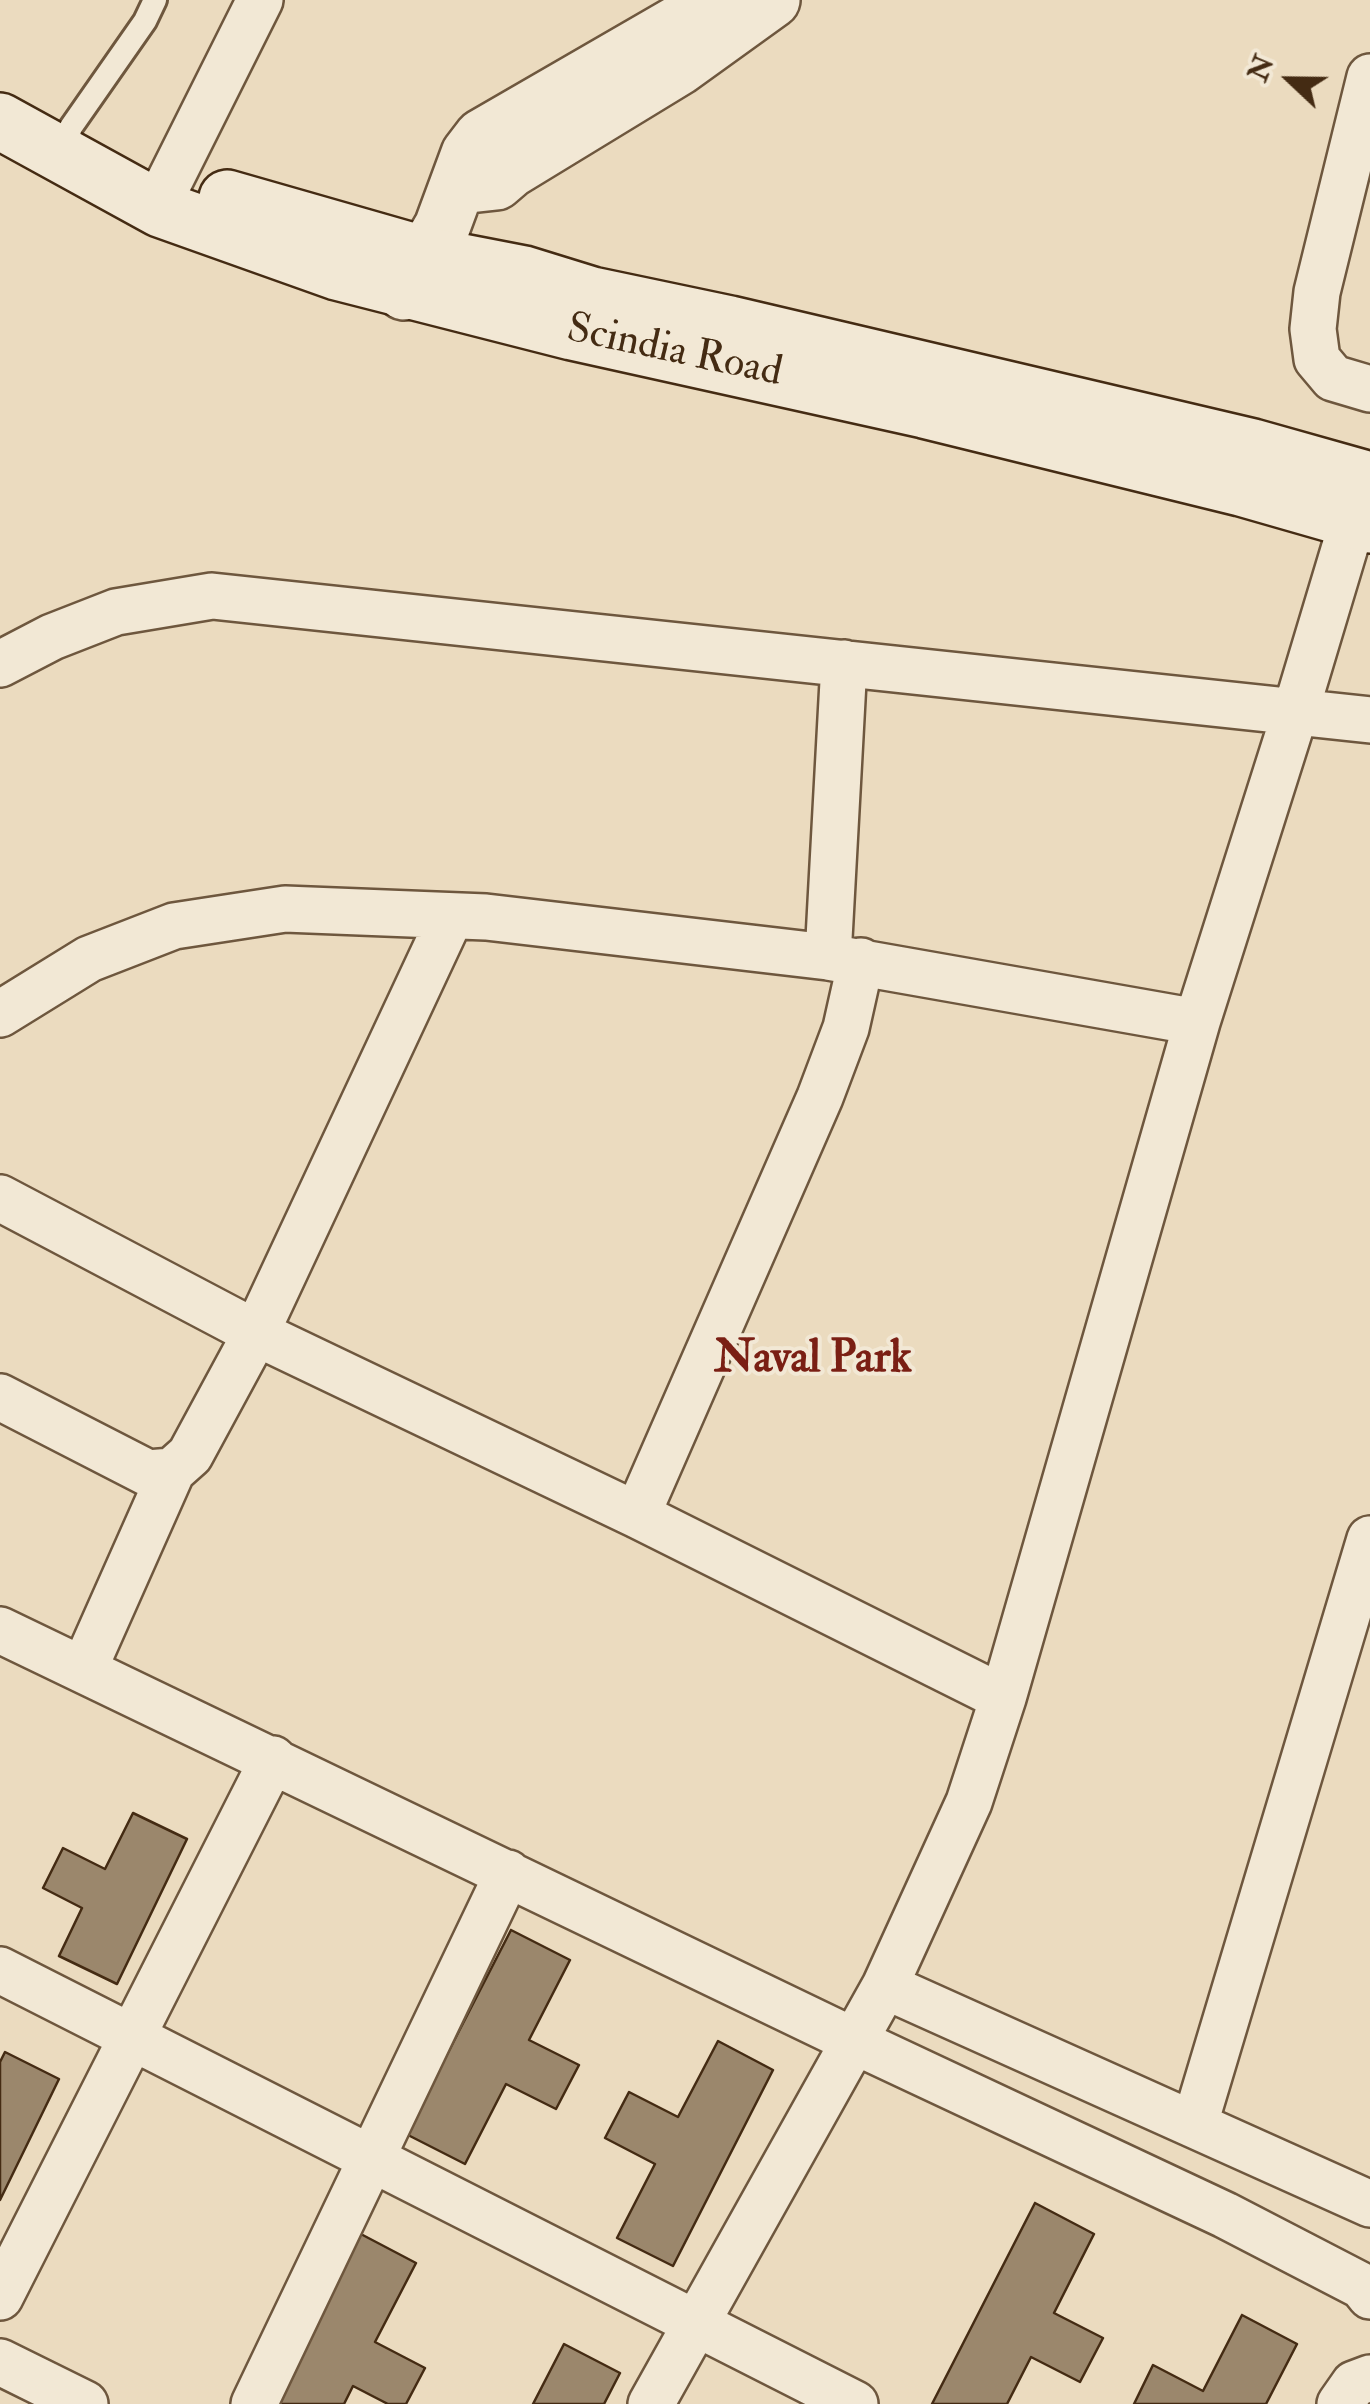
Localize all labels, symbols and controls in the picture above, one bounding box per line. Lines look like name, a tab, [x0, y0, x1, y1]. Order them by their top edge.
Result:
north arrow	[1240, 30, 1340, 130]
text: N	[1241, 50, 1283, 87]
street label: Scindia Road	[562, 306, 786, 400]
district label: Naval Park	[714, 1334, 912, 1388]

